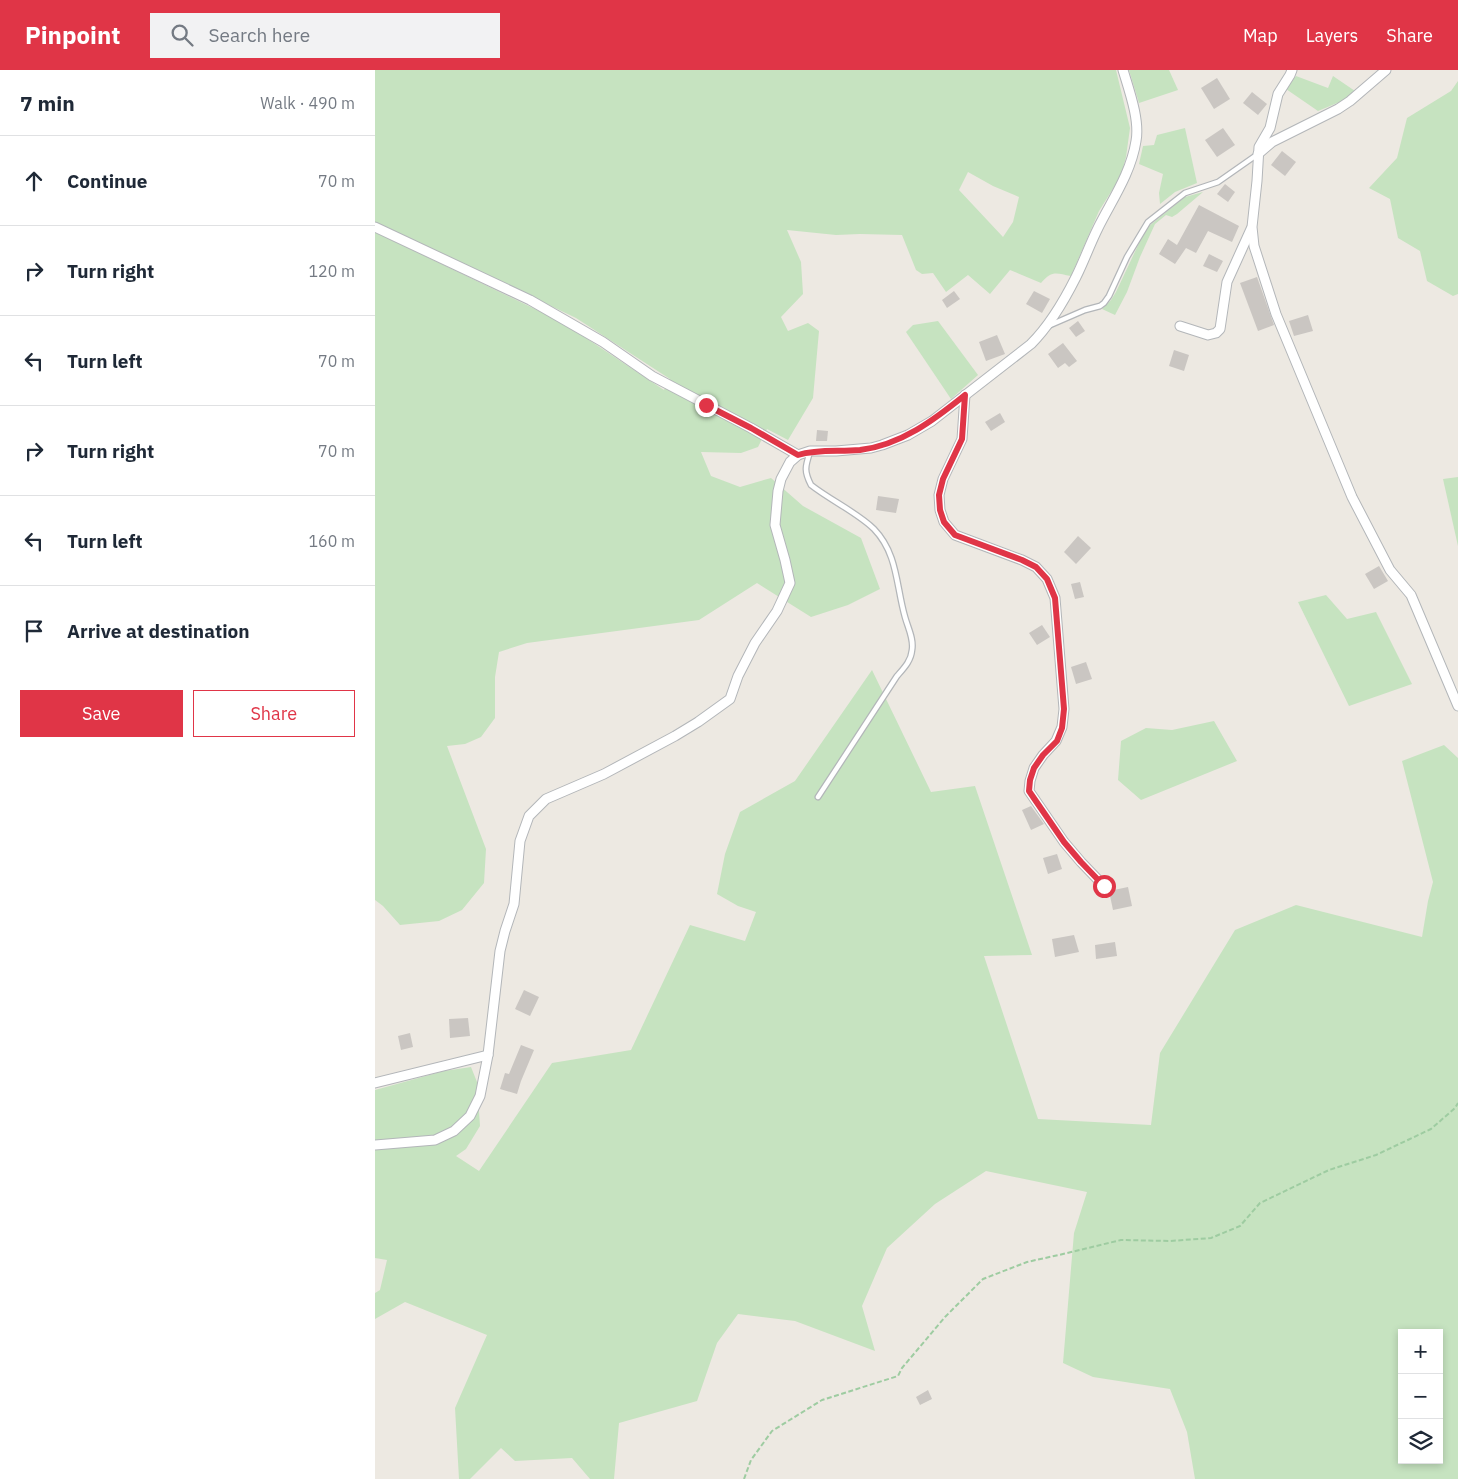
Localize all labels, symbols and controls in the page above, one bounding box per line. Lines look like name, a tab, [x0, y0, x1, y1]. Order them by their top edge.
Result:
search box	[150, 13, 500, 58]
text: Pinpoint	[25, 19, 120, 51]
icon: search	[168, 21, 196, 49]
text: Search here	[208, 23, 310, 47]
text: Map	[1243, 24, 1278, 47]
text: Layers	[1306, 24, 1358, 47]
text: Share	[1386, 24, 1433, 47]
text: 7 min	[20, 89, 75, 117]
text: Walk · 490 m	[260, 93, 355, 113]
icon: ahead	[20, 167, 48, 195]
text: Continue	[67, 169, 147, 193]
text: 70 m	[318, 171, 355, 191]
icon: right	[20, 257, 48, 285]
text: Turn right	[67, 259, 154, 283]
text: 120 m	[308, 261, 355, 281]
icon: left	[20, 347, 48, 375]
text: Turn left	[67, 349, 143, 373]
text: 70 m	[318, 351, 355, 371]
route end	[695, 394, 718, 417]
icon: right	[20, 437, 48, 465]
text: Turn right	[67, 439, 154, 463]
text: 70 m	[318, 441, 355, 461]
icon: left	[20, 527, 48, 555]
text: Turn left	[67, 529, 143, 553]
text: 160 m	[308, 531, 355, 551]
icon: arrive	[20, 617, 48, 645]
text: Arrive at destination	[67, 619, 250, 643]
button: Save	[20, 690, 183, 737]
button: Share	[193, 690, 355, 737]
route start	[1093, 875, 1116, 898]
map controls	[1398, 1329, 1443, 1464]
button: +	[1398, 1329, 1443, 1374]
button: −	[1398, 1374, 1443, 1419]
button: layers	[1398, 1419, 1443, 1464]

